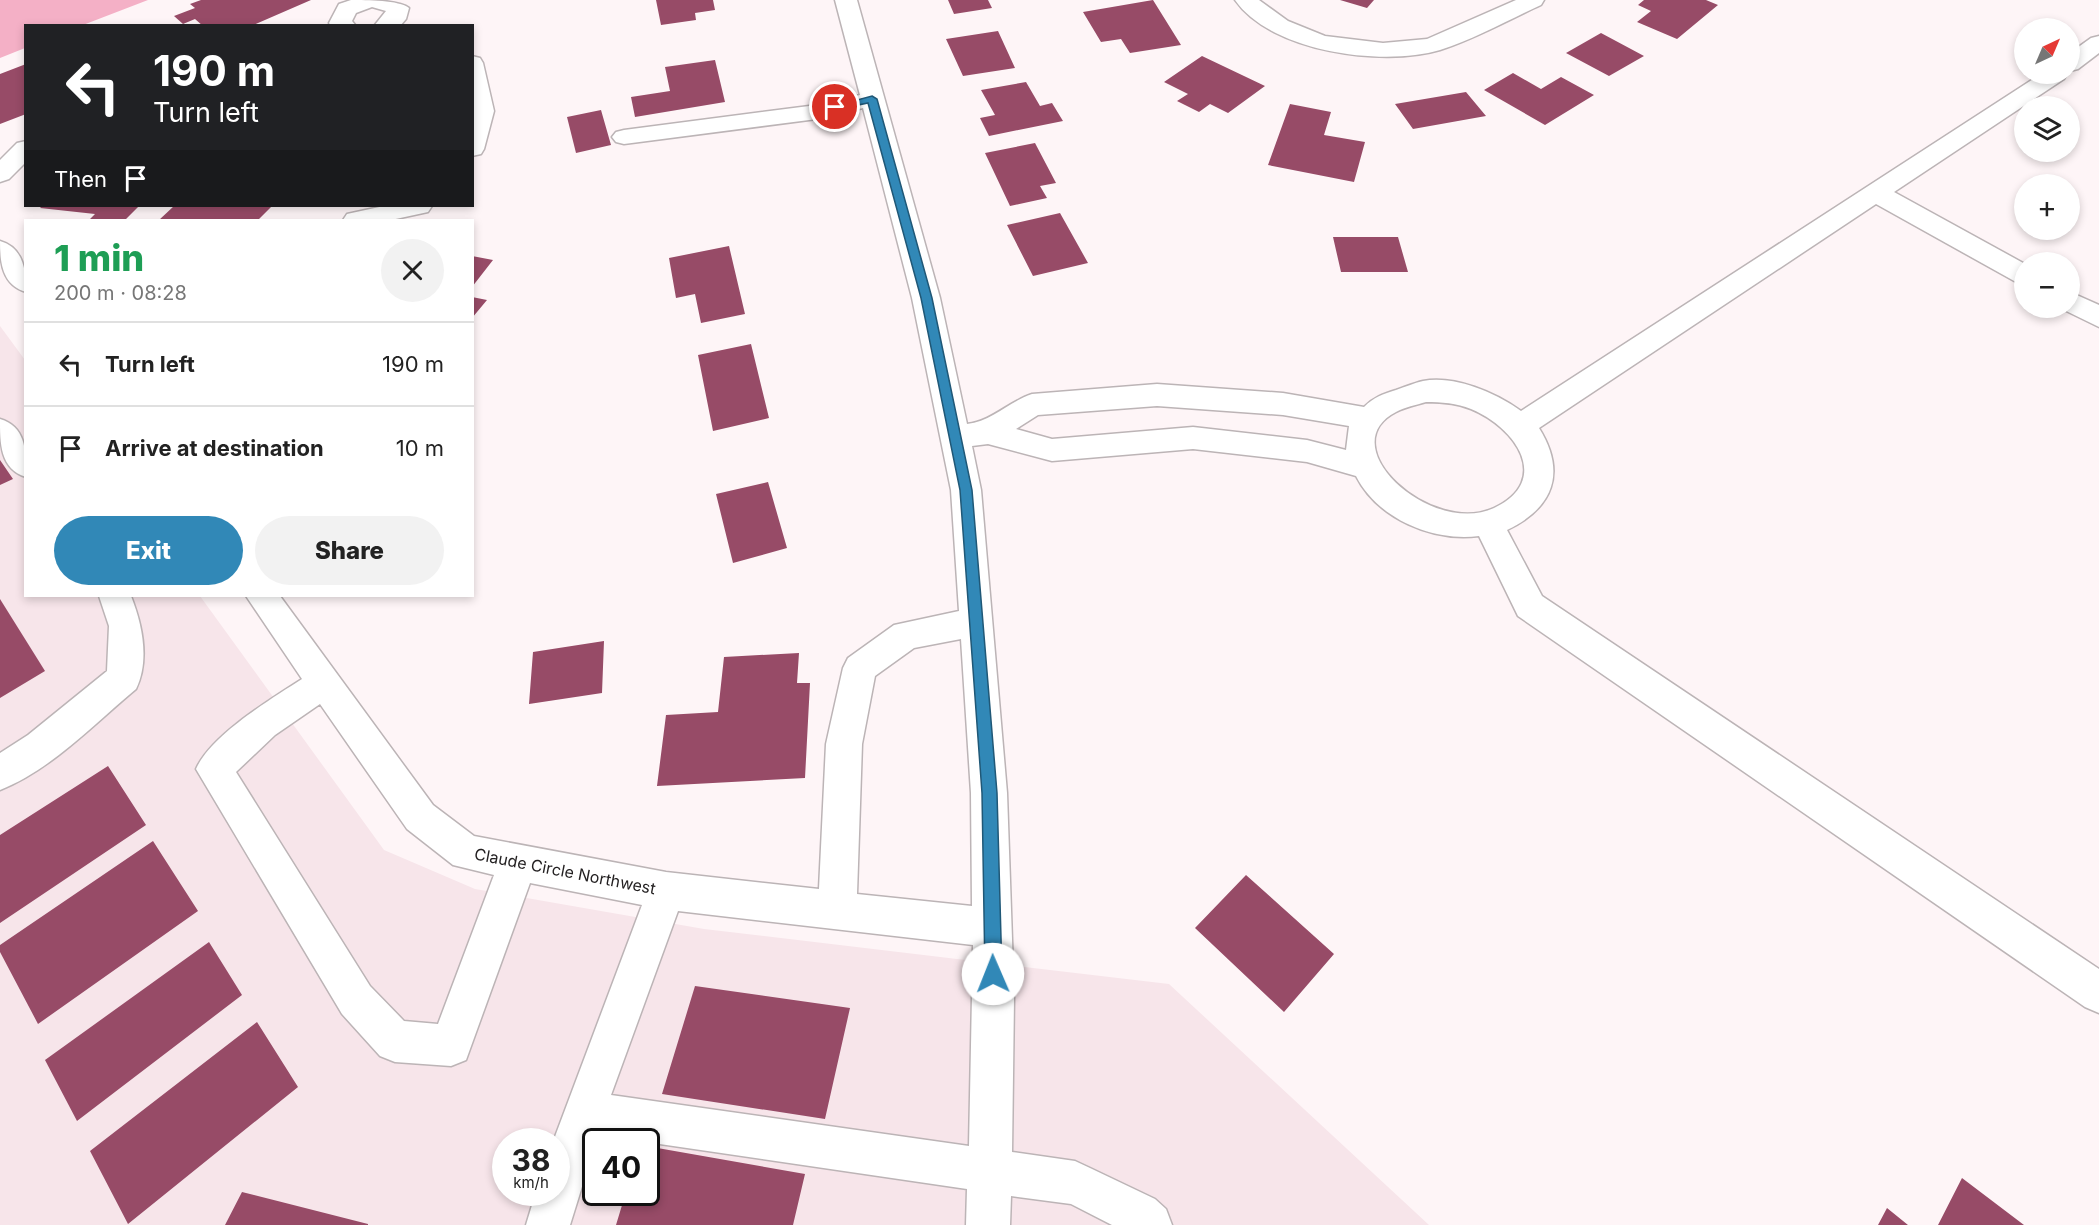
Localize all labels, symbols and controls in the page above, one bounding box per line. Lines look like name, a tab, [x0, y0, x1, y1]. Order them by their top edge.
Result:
north arrow	[2014, 18, 2080, 84]
map controls	[2014, 18, 2080, 318]
text: 190 m	[153, 45, 275, 96]
icon: left	[54, 48, 132, 126]
pin	[809, 81, 860, 132]
icon: arrive	[818, 90, 851, 123]
text: Turn left	[153, 96, 259, 129]
button: layers	[2014, 96, 2080, 162]
icon: arrive	[119, 162, 152, 195]
text: Then	[54, 166, 107, 192]
button: +	[2014, 174, 2080, 240]
text: 1 min	[54, 236, 144, 280]
button: close	[381, 239, 444, 302]
button: −	[2014, 252, 2080, 318]
text: 200 m · 08:28	[54, 281, 187, 305]
icon: left	[54, 348, 87, 381]
text: Turn left	[105, 351, 195, 377]
text: 190 m	[382, 351, 444, 377]
icon: arrive	[54, 432, 87, 465]
text: Arrive at destination	[105, 435, 324, 461]
text: 10 m	[396, 435, 444, 461]
button: Exit	[54, 516, 243, 585]
button: Share	[255, 516, 444, 585]
street label: Claude Circle Northwest	[473, 844, 657, 898]
position arrow	[961, 942, 1025, 1006]
speed limit sign: 40	[582, 1128, 660, 1206]
text: 38	[512, 1142, 550, 1178]
text: km/h	[513, 1173, 549, 1192]

